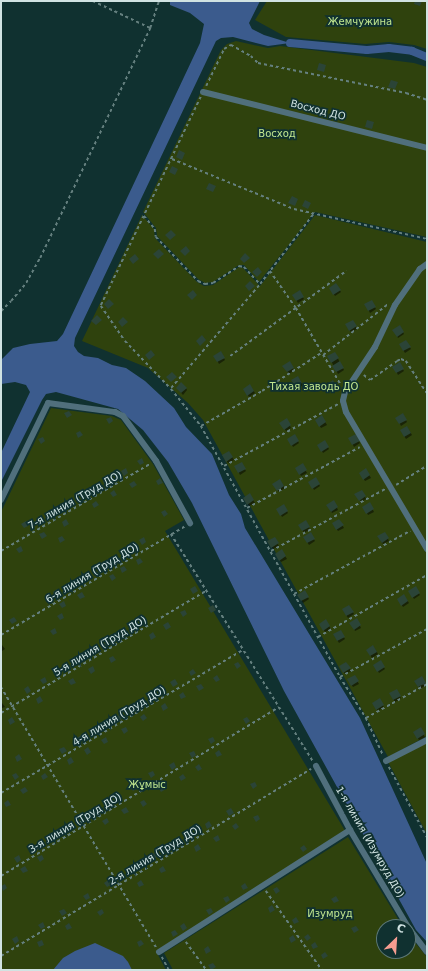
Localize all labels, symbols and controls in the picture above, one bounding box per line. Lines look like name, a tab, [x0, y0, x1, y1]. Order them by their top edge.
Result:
park label: Жемчужина	[328, 16, 392, 28]
street label: Восход ДО	[289, 97, 347, 123]
park label: Восход	[258, 128, 296, 140]
park label: Тихая заводь ДО	[270, 381, 358, 393]
street label: 7-я линия (Труд ДО)	[26, 468, 124, 532]
street label: 6-я линия (Труд ДО)	[43, 540, 141, 606]
street label: 5-я линия (Труд ДО)	[51, 613, 149, 679]
street label: 4-я линия (Труд ДО)	[70, 683, 168, 749]
park label: Жұмыс	[128, 779, 166, 791]
street label: 1-я линия (Изумруд ДО)	[333, 784, 407, 900]
street label: 3-я линия (Труд ДО)	[26, 790, 124, 856]
street label: 2-я линия (Труд ДО)	[106, 822, 204, 888]
park label: Изумруд	[307, 908, 353, 920]
north arrow	[376, 919, 416, 959]
text: С	[394, 921, 407, 936]

